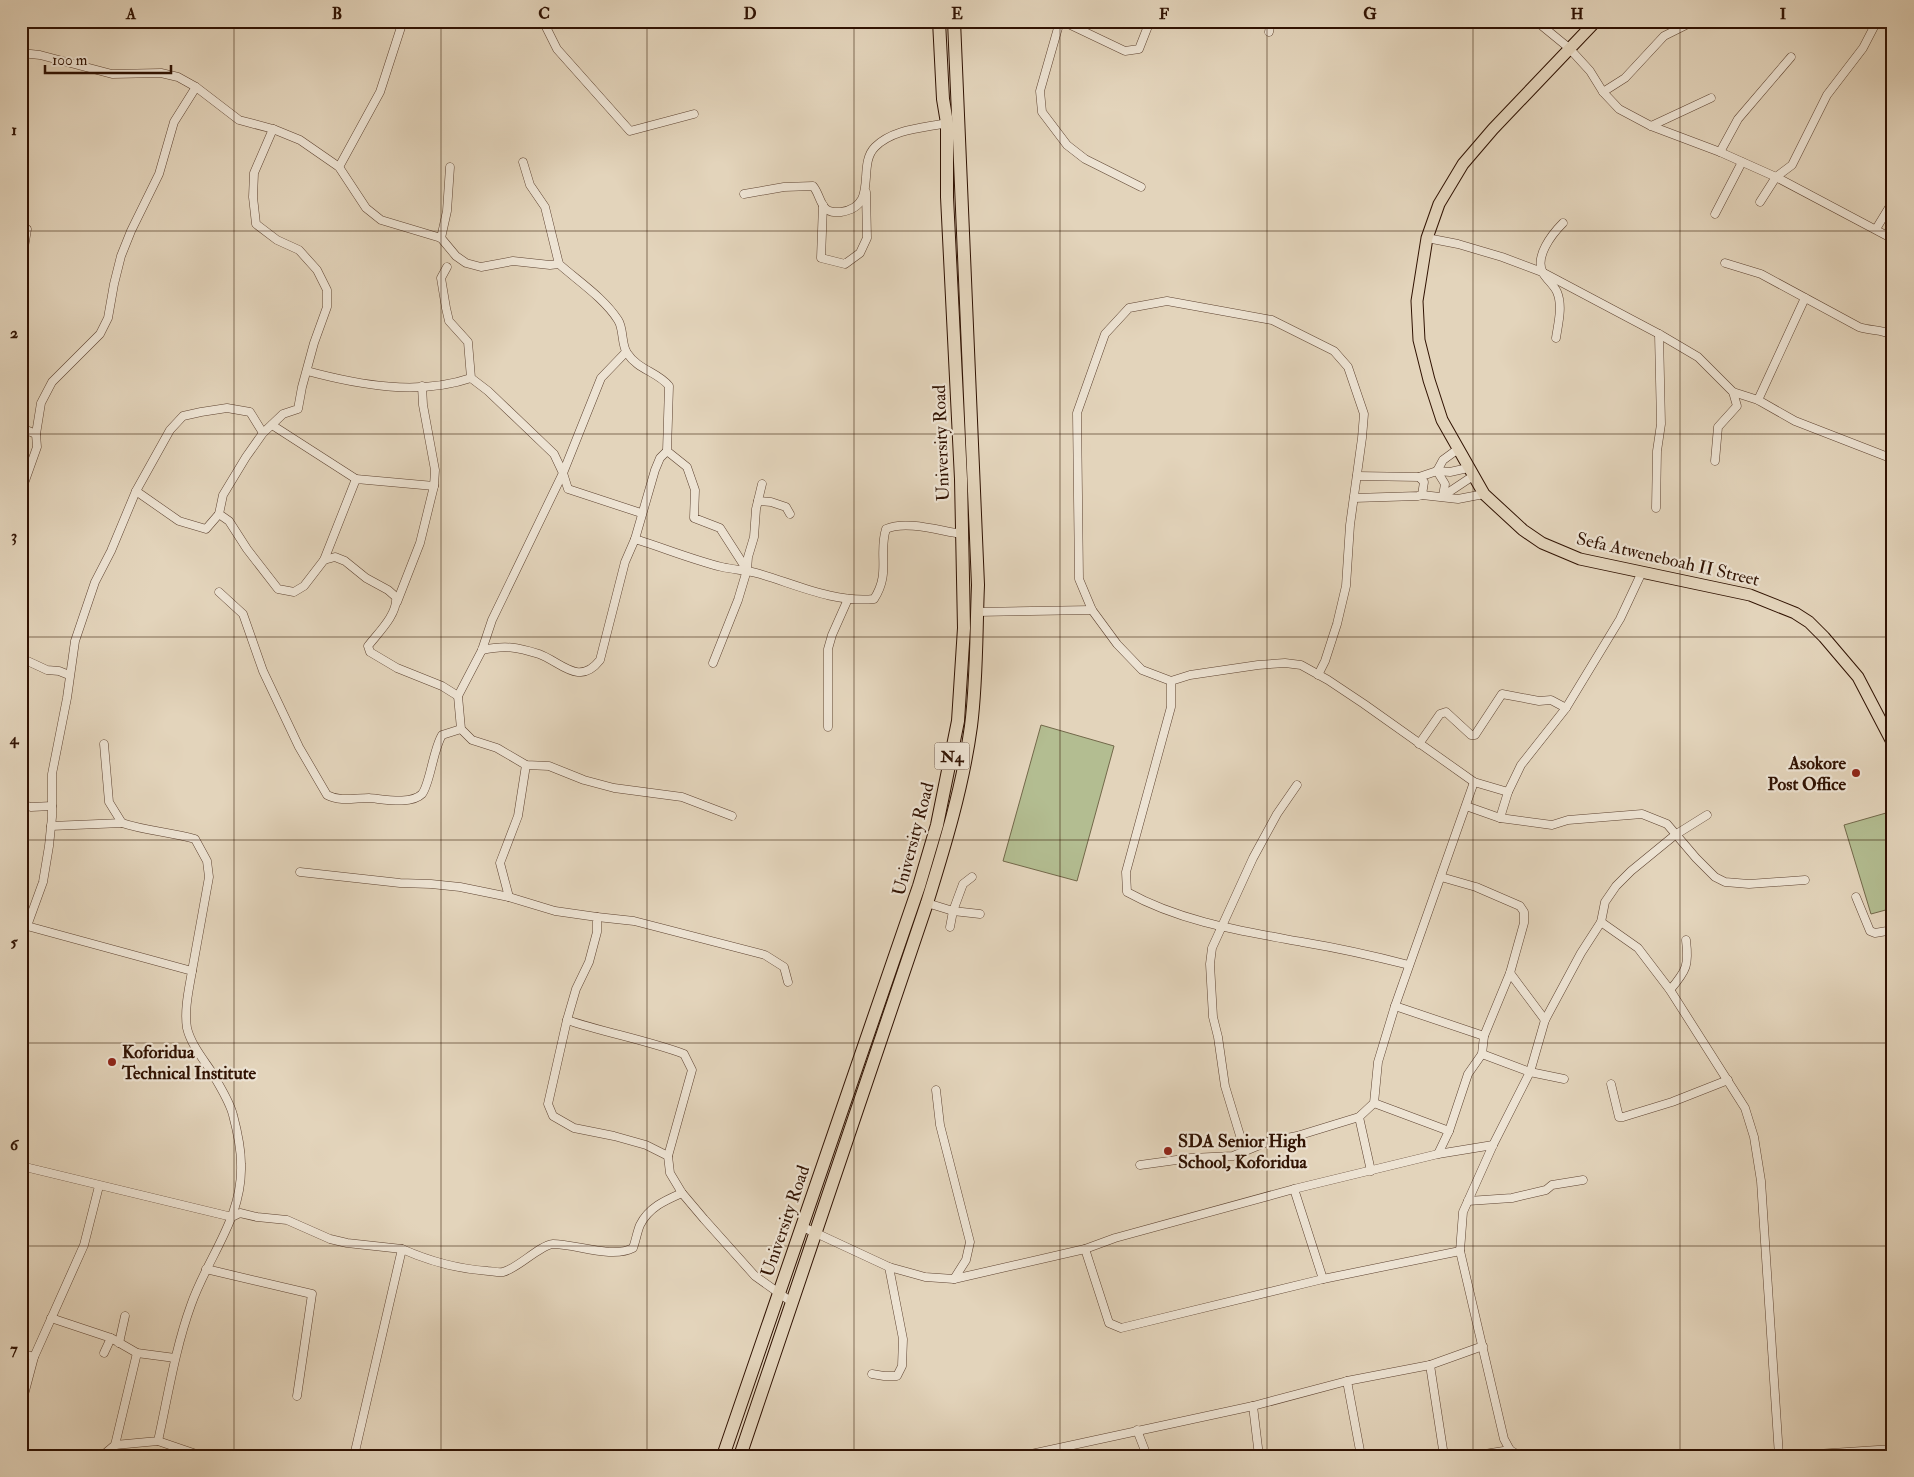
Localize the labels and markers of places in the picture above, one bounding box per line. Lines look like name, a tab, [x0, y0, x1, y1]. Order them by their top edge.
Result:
place label: Asokore Post Office	[1768, 752, 1846, 796]
marker: Asokore Post Office	[1850, 767, 1862, 779]
place label: Koforidua Technical Institute	[121, 1041, 257, 1085]
marker: Koforidua Technical Institute	[106, 1056, 118, 1068]
place label: SDA Senior High School, Koforidua	[1178, 1130, 1308, 1174]
marker: SDA Senior High School, Koforidua	[1162, 1145, 1174, 1157]

